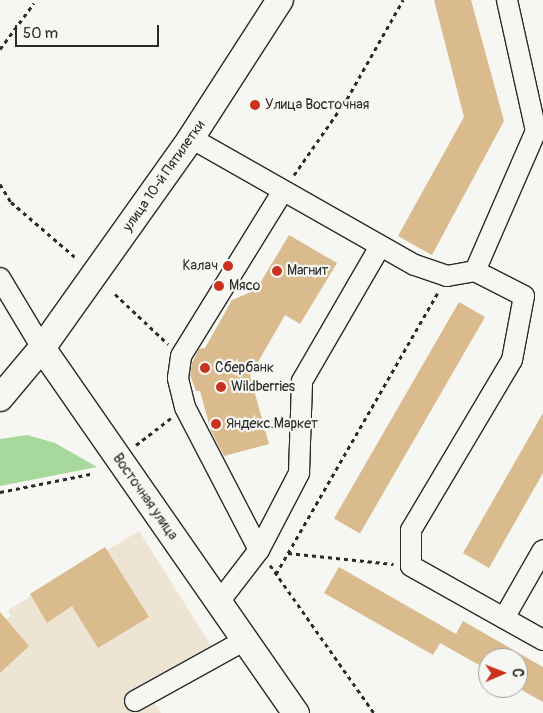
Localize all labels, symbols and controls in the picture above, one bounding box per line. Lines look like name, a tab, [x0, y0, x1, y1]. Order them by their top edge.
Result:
scale bar	[18, 15, 161, 47]
text: 50 m	[23, 24, 58, 43]
place label: Улица Восточная	[265, 97, 369, 113]
marker: Улица Восточная	[249, 99, 261, 111]
street label: улица 10-й Пятилетки	[119, 117, 209, 235]
place label: Калач	[182, 258, 218, 274]
marker: Калач	[222, 260, 234, 272]
place label: Магнит	[287, 263, 329, 279]
marker: Магнит	[271, 265, 283, 277]
place label: Мясо	[229, 278, 260, 294]
marker: Мясо	[213, 280, 225, 292]
place label: Сбербанк	[215, 360, 274, 376]
marker: Сбербанк	[199, 362, 211, 374]
place label: Wildberries	[231, 379, 295, 395]
marker: Wildberries	[215, 381, 227, 393]
place label: Яндекс.Маркет	[226, 416, 318, 432]
marker: Яндекс.Маркет	[210, 418, 222, 430]
street label: Восточная улица	[109, 450, 181, 544]
north arrow	[478, 648, 528, 698]
text: С	[509, 668, 526, 677]

